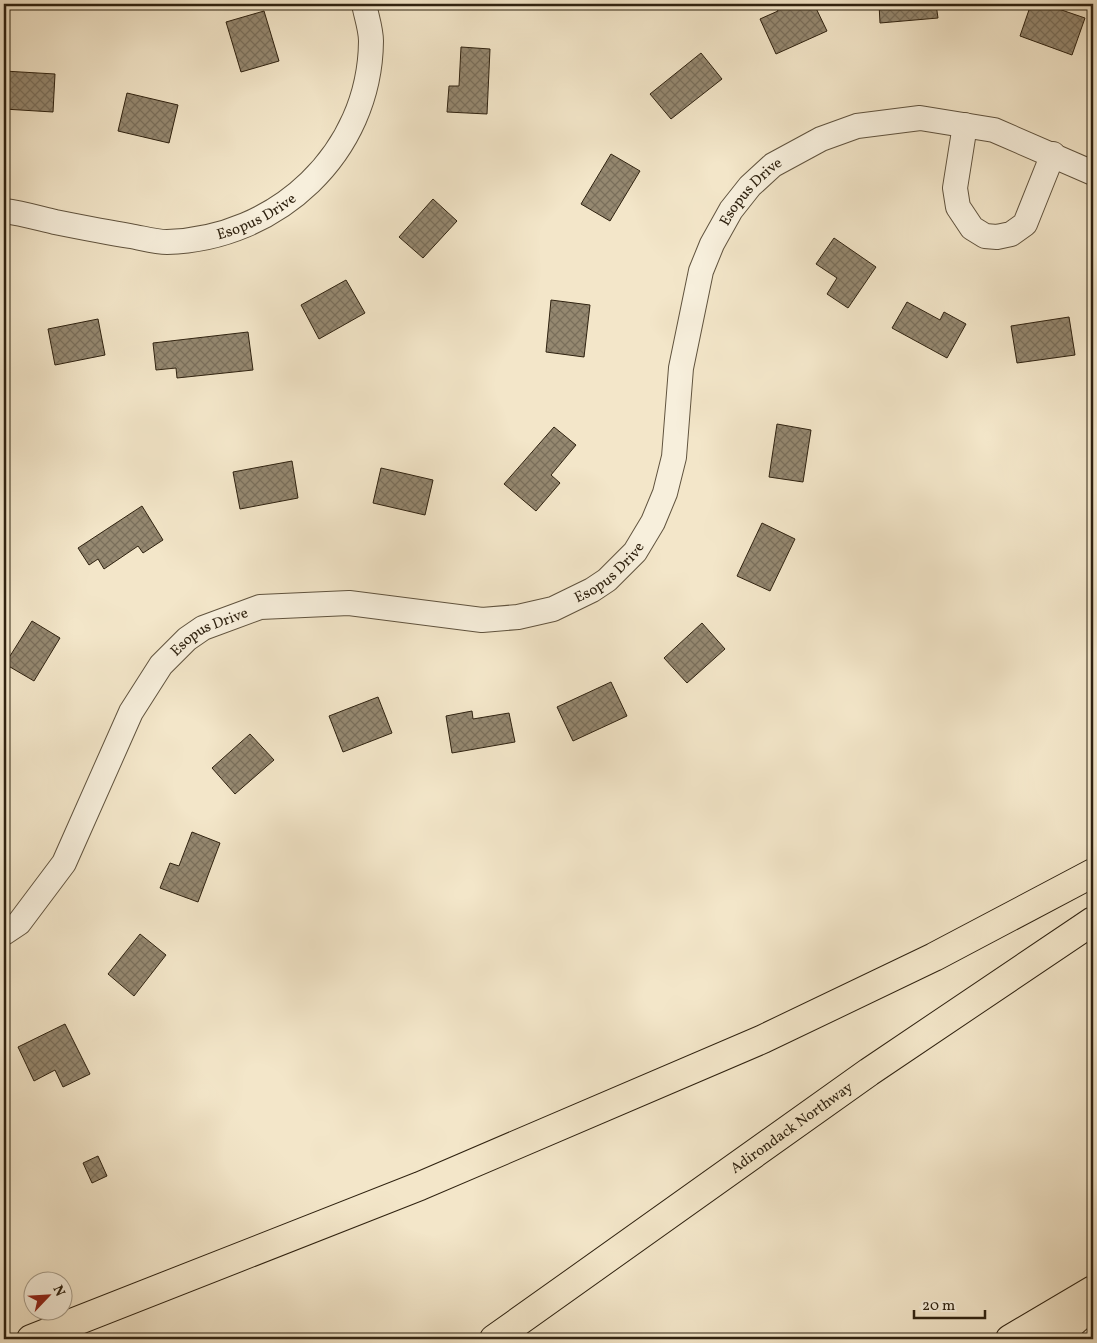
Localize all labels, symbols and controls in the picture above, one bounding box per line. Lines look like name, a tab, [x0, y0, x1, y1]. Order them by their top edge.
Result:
street label: Esopus Drive	[715, 153, 786, 230]
street label: Esopus Drive	[215, 189, 301, 246]
street label: Esopus Drive	[571, 539, 651, 609]
street label: Esopus Drive	[166, 603, 251, 662]
street label: Adirondack Northway	[727, 1078, 858, 1179]
north arrow	[22, 1270, 72, 1320]
text: N	[48, 1283, 69, 1300]
scale bar	[914, 1288, 986, 1320]
text: 20 m	[922, 1296, 955, 1317]

